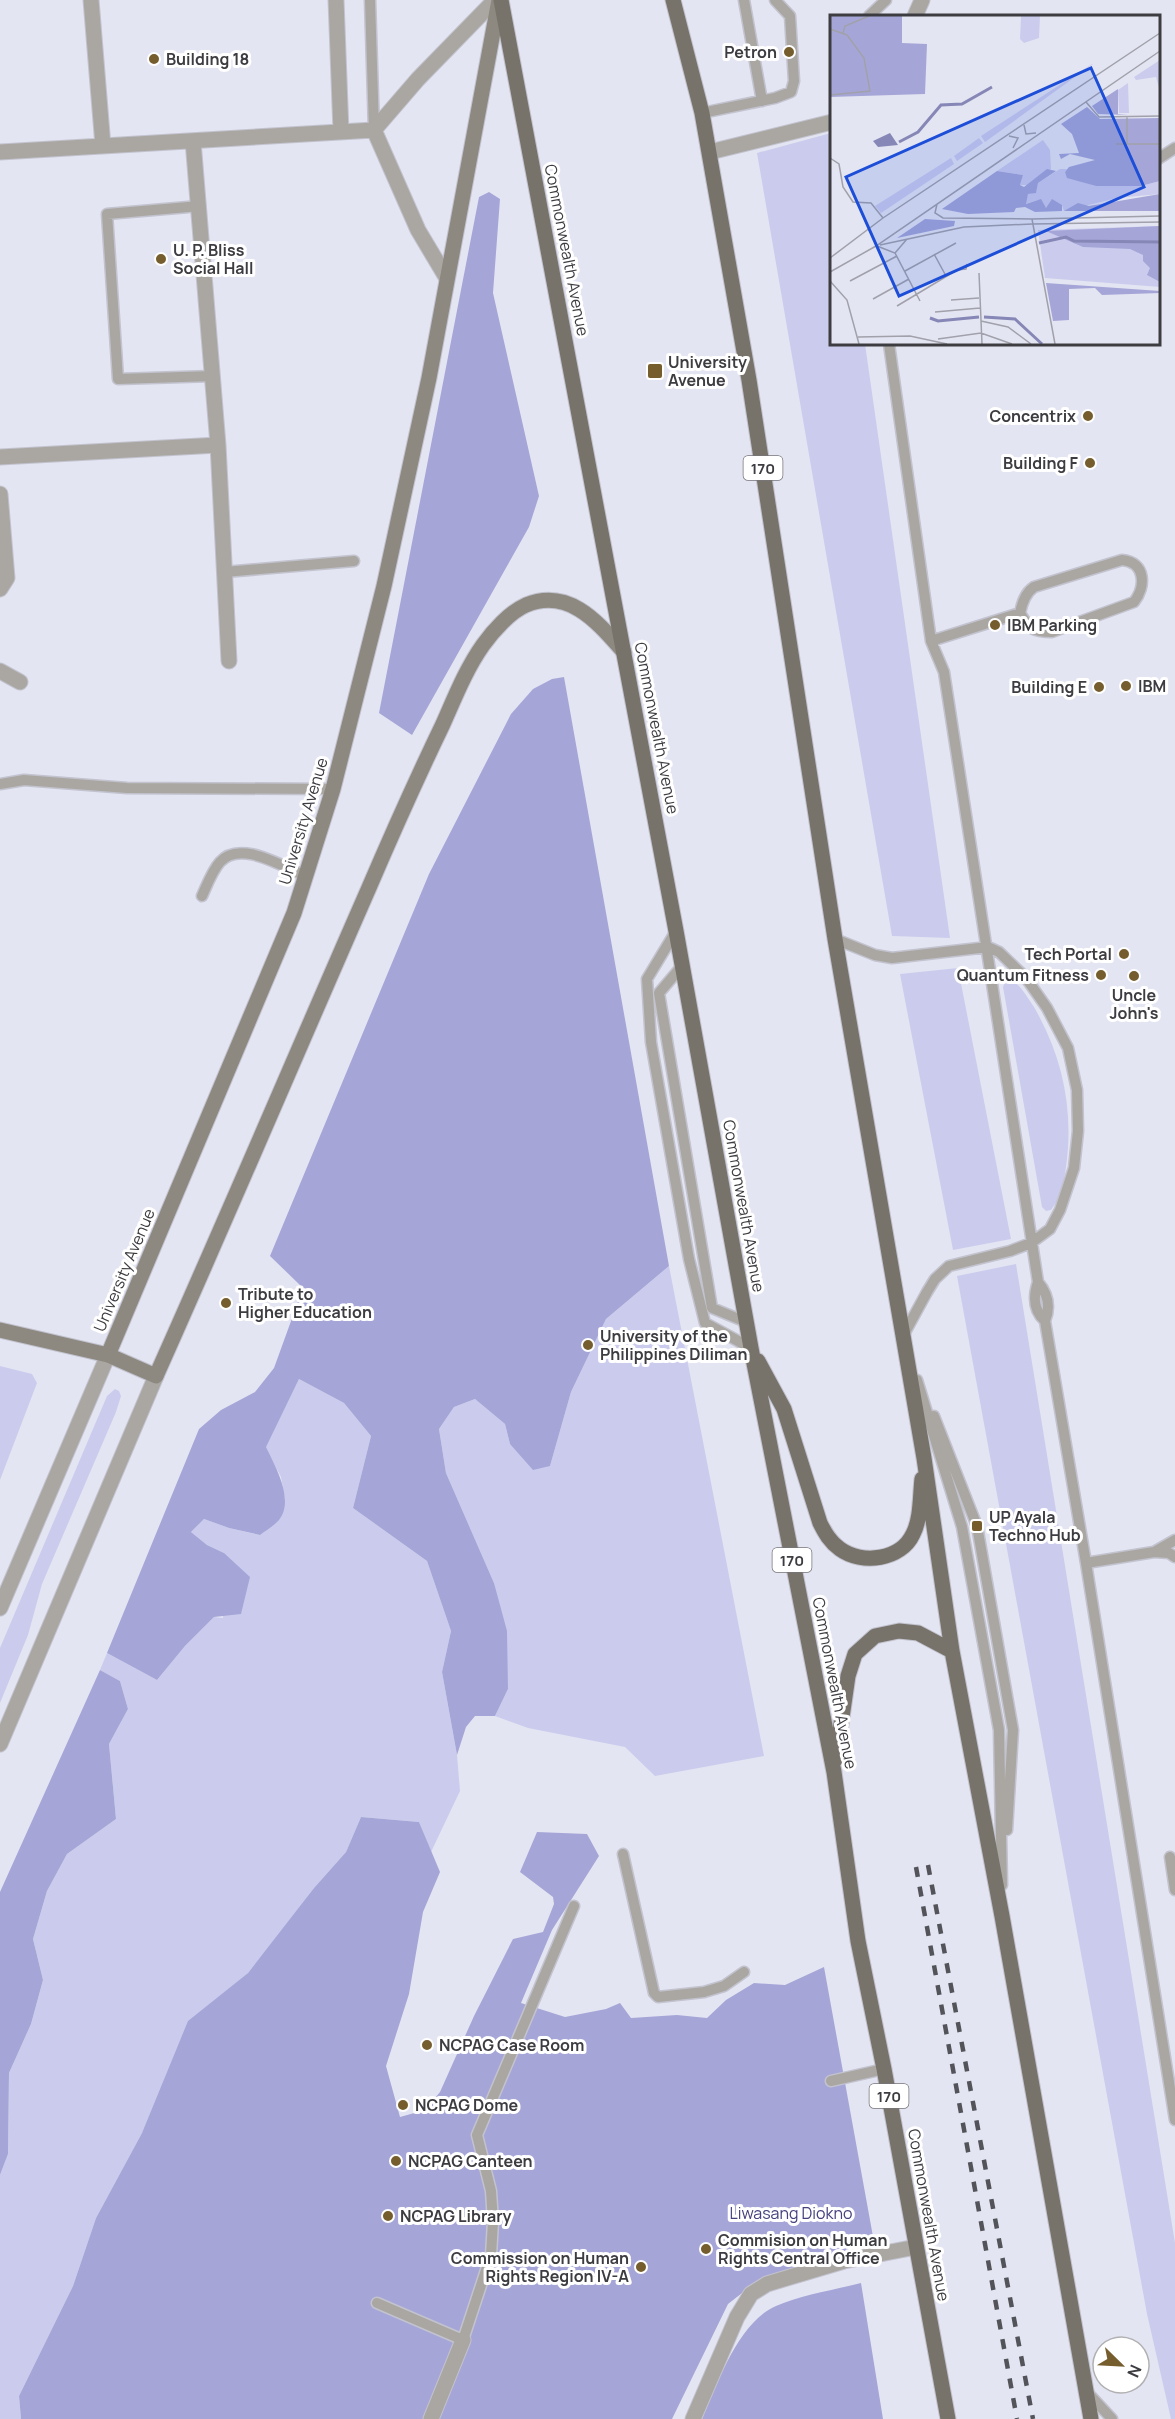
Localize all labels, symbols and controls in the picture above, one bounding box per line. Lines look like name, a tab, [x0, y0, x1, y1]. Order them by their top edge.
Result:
inset map	[830, 15, 1160, 345]
place label: Petron	[724, 41, 777, 63]
marker: Petron	[782, 45, 796, 59]
place label: Building 18	[166, 48, 249, 70]
marker: Building 18	[147, 52, 161, 66]
street label: Commonwealth Avenue	[540, 162, 594, 338]
place label: U. P. Bliss Social Hall	[173, 239, 254, 279]
marker: U. P. Bliss Social Hall	[154, 252, 168, 266]
place label: University Avenue	[668, 351, 747, 391]
marker: University Avenue	[646, 362, 664, 380]
place label: Concentrix	[989, 405, 1076, 427]
marker: Concentrix	[1081, 409, 1095, 423]
place label: Building F	[1003, 452, 1079, 474]
road number: 170	[744, 456, 783, 480]
marker: Building F	[1083, 456, 1097, 470]
place label: IBM Parking	[1007, 614, 1097, 636]
marker: IBM Parking	[988, 618, 1002, 632]
street label: Commonwealth Avenue	[630, 640, 684, 816]
place label: IBM	[1138, 675, 1166, 697]
place label: Building E	[1011, 676, 1087, 698]
marker: IBM	[1119, 679, 1133, 693]
marker: Building E	[1092, 680, 1106, 694]
street label: University Avenue	[273, 755, 333, 887]
place label: Tech Portal	[1025, 943, 1112, 965]
marker: Tech Portal	[1117, 947, 1131, 961]
place label: Quantum Fitness	[957, 964, 1089, 986]
marker: Quantum Fitness	[1094, 968, 1108, 982]
marker: Uncle John's	[1127, 969, 1141, 983]
place label: Uncle John's	[1110, 984, 1159, 1024]
street label: Commonwealth Avenue	[718, 1118, 770, 1294]
street label: University Avenue	[88, 1205, 160, 1335]
place label: Tribute to Higher Education	[238, 1283, 372, 1323]
marker: Tribute to Higher Education	[219, 1296, 233, 1310]
place label: University of the Philippines Diliman	[600, 1325, 748, 1365]
marker: University of the Philippines Diliman	[581, 1338, 595, 1352]
place label: UP Ayala Techno Hub	[989, 1506, 1081, 1546]
marker: UP Ayala Techno Hub	[970, 1519, 984, 1533]
road number: 170	[772, 1548, 812, 1572]
street label: Commonwealth Avenue	[808, 1595, 862, 1771]
place label: NCPAG Case Room	[439, 2034, 584, 2056]
marker: NCPAG Case Room	[420, 2038, 434, 2052]
road number: 170	[870, 2084, 908, 2108]
place label: NCPAG Dome	[415, 2094, 518, 2116]
marker: NCPAG Dome	[396, 2098, 410, 2112]
street label: Commonwealth Avenue	[903, 2127, 955, 2303]
place label: NCPAG Canteen	[408, 2150, 533, 2172]
marker: NCPAG Canteen	[389, 2154, 403, 2168]
park label: Liwasang Diokno	[730, 2202, 852, 2224]
place label: NCPAG Library	[400, 2205, 511, 2227]
marker: NCPAG Library	[381, 2209, 395, 2223]
place label: Commision on Human Rights Central Office	[718, 2229, 887, 2269]
marker: Commision on Human Rights Central Office	[699, 2242, 713, 2256]
place label: Commission on Human Rights Region IV-A	[451, 2247, 629, 2287]
marker: Commission on Human Rights Region IV-A	[634, 2260, 648, 2274]
north arrow	[1091, 2335, 1151, 2395]
text: N	[1122, 2361, 1147, 2381]

